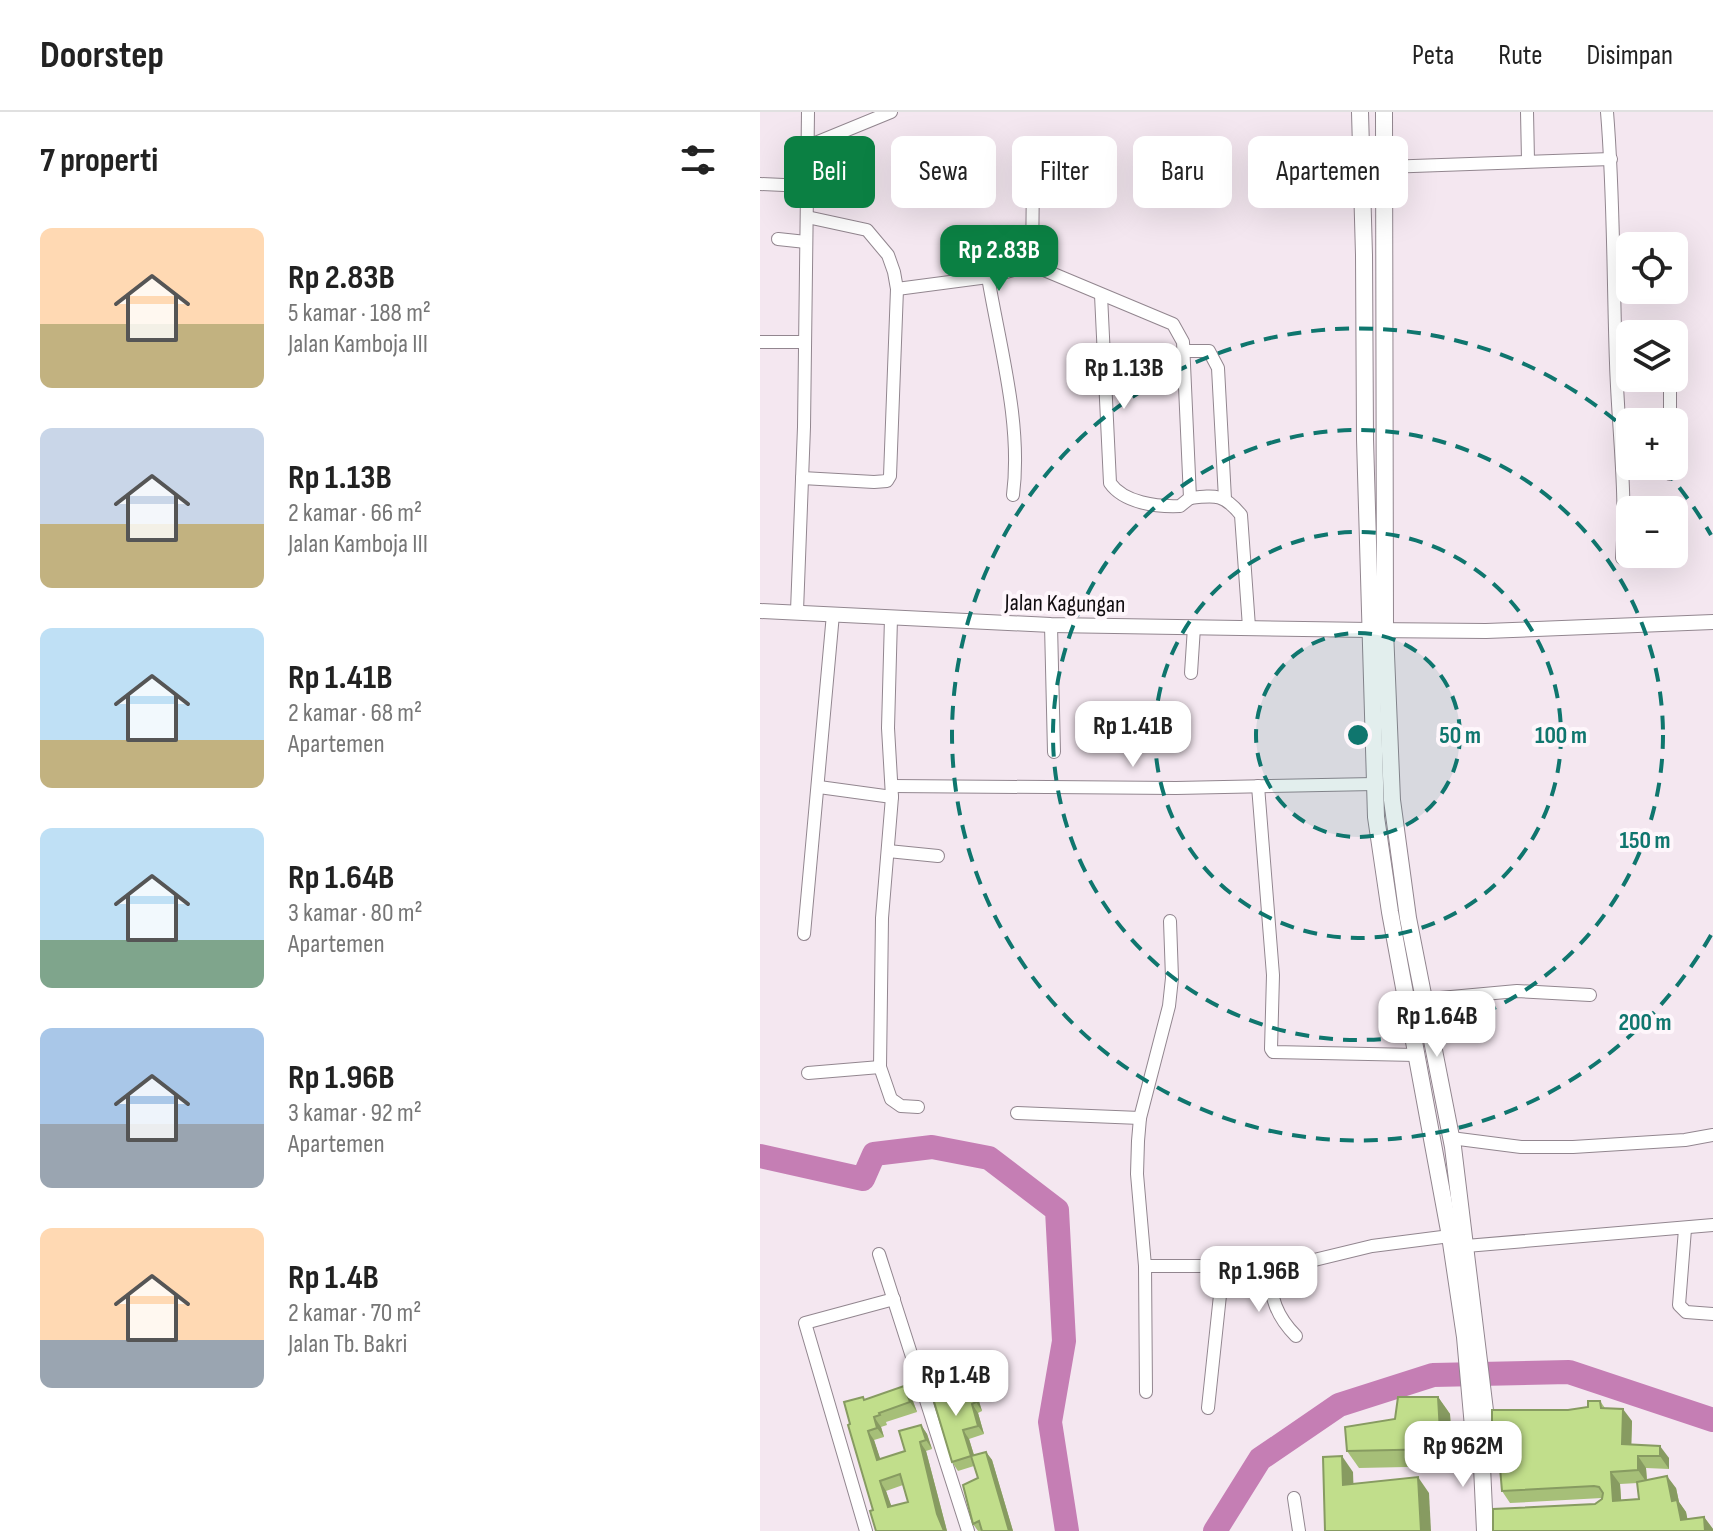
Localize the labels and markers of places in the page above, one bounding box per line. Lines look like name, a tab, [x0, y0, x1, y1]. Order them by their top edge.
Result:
pin: Rp 2.83B	[916, 225, 1082, 293]
pin: Rp 1.13B	[1041, 343, 1207, 411]
pin: Rp 1.41B	[1050, 701, 1216, 769]
centre of rings	[1344, 721, 1372, 749]
pin: Rp 1.64B	[1354, 991, 1520, 1059]
pin: Rp 1.96B	[1176, 1246, 1342, 1314]
pin: Rp 1.4B	[882, 1350, 1030, 1418]
pin: Rp 962M	[1389, 1421, 1537, 1489]

